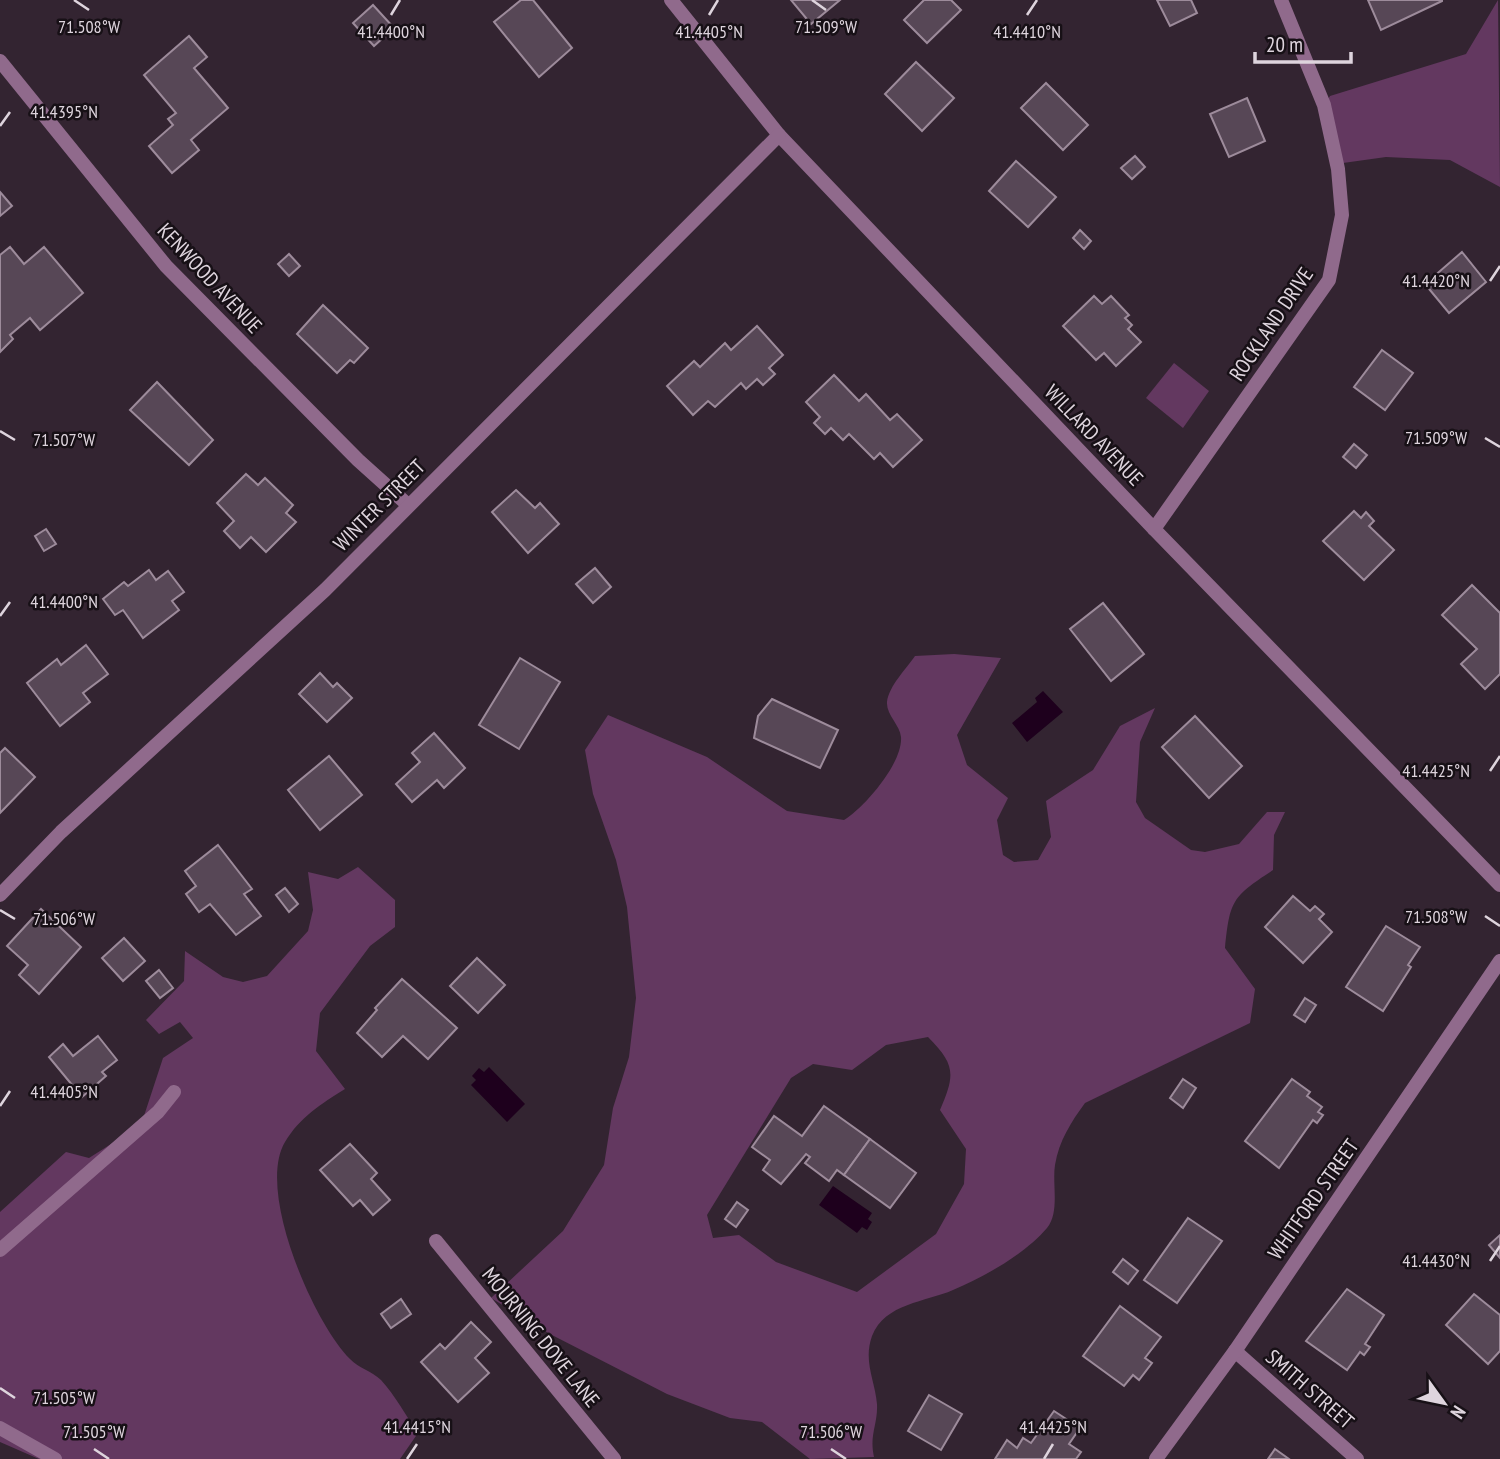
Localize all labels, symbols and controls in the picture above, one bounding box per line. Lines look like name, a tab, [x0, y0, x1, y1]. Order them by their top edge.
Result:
text: 71.508°W	[58, 15, 120, 38]
text: 71.509°W	[795, 15, 857, 38]
text: 41.4400°N	[357, 20, 425, 43]
text: 41.4405°N	[675, 20, 743, 43]
text: 41.4410°N	[993, 20, 1061, 43]
scale bar	[1255, 21, 1351, 65]
text: 20 m	[1266, 31, 1303, 58]
text: 41.4395°N	[30, 100, 98, 123]
street label: KENWOOD AVENUE	[152, 217, 268, 339]
street label: ROCKLAND DRIVE	[1223, 262, 1319, 386]
text: 41.4420°N	[1402, 269, 1470, 292]
street label: WILLARD AVENUE	[1039, 379, 1149, 491]
text: 71.509°W	[1405, 426, 1467, 449]
text: 71.507°W	[33, 428, 95, 451]
street label: WINTER STREET	[327, 453, 431, 557]
text: 41.4400°N	[30, 590, 98, 613]
text: 41.4425°N	[1402, 759, 1470, 782]
text: 71.508°W	[1405, 905, 1467, 928]
text: 71.506°W	[33, 907, 95, 930]
text: 41.4405°N	[30, 1080, 98, 1103]
street label: WHITFORD STREET	[1261, 1133, 1365, 1265]
text: 41.4430°N	[1402, 1249, 1470, 1272]
street label: MOURNING DOVE LANE	[476, 1261, 606, 1413]
street label: SMITH STREET	[1260, 1343, 1360, 1435]
north arrow	[1409, 1368, 1479, 1438]
text: 71.505°W	[33, 1386, 95, 1409]
text: N	[1445, 1401, 1471, 1423]
text: 41.4415°N	[383, 1415, 451, 1438]
text: 41.4425°N	[1019, 1415, 1087, 1438]
text: 71.505°W	[63, 1420, 125, 1443]
text: 71.506°W	[800, 1420, 862, 1443]

